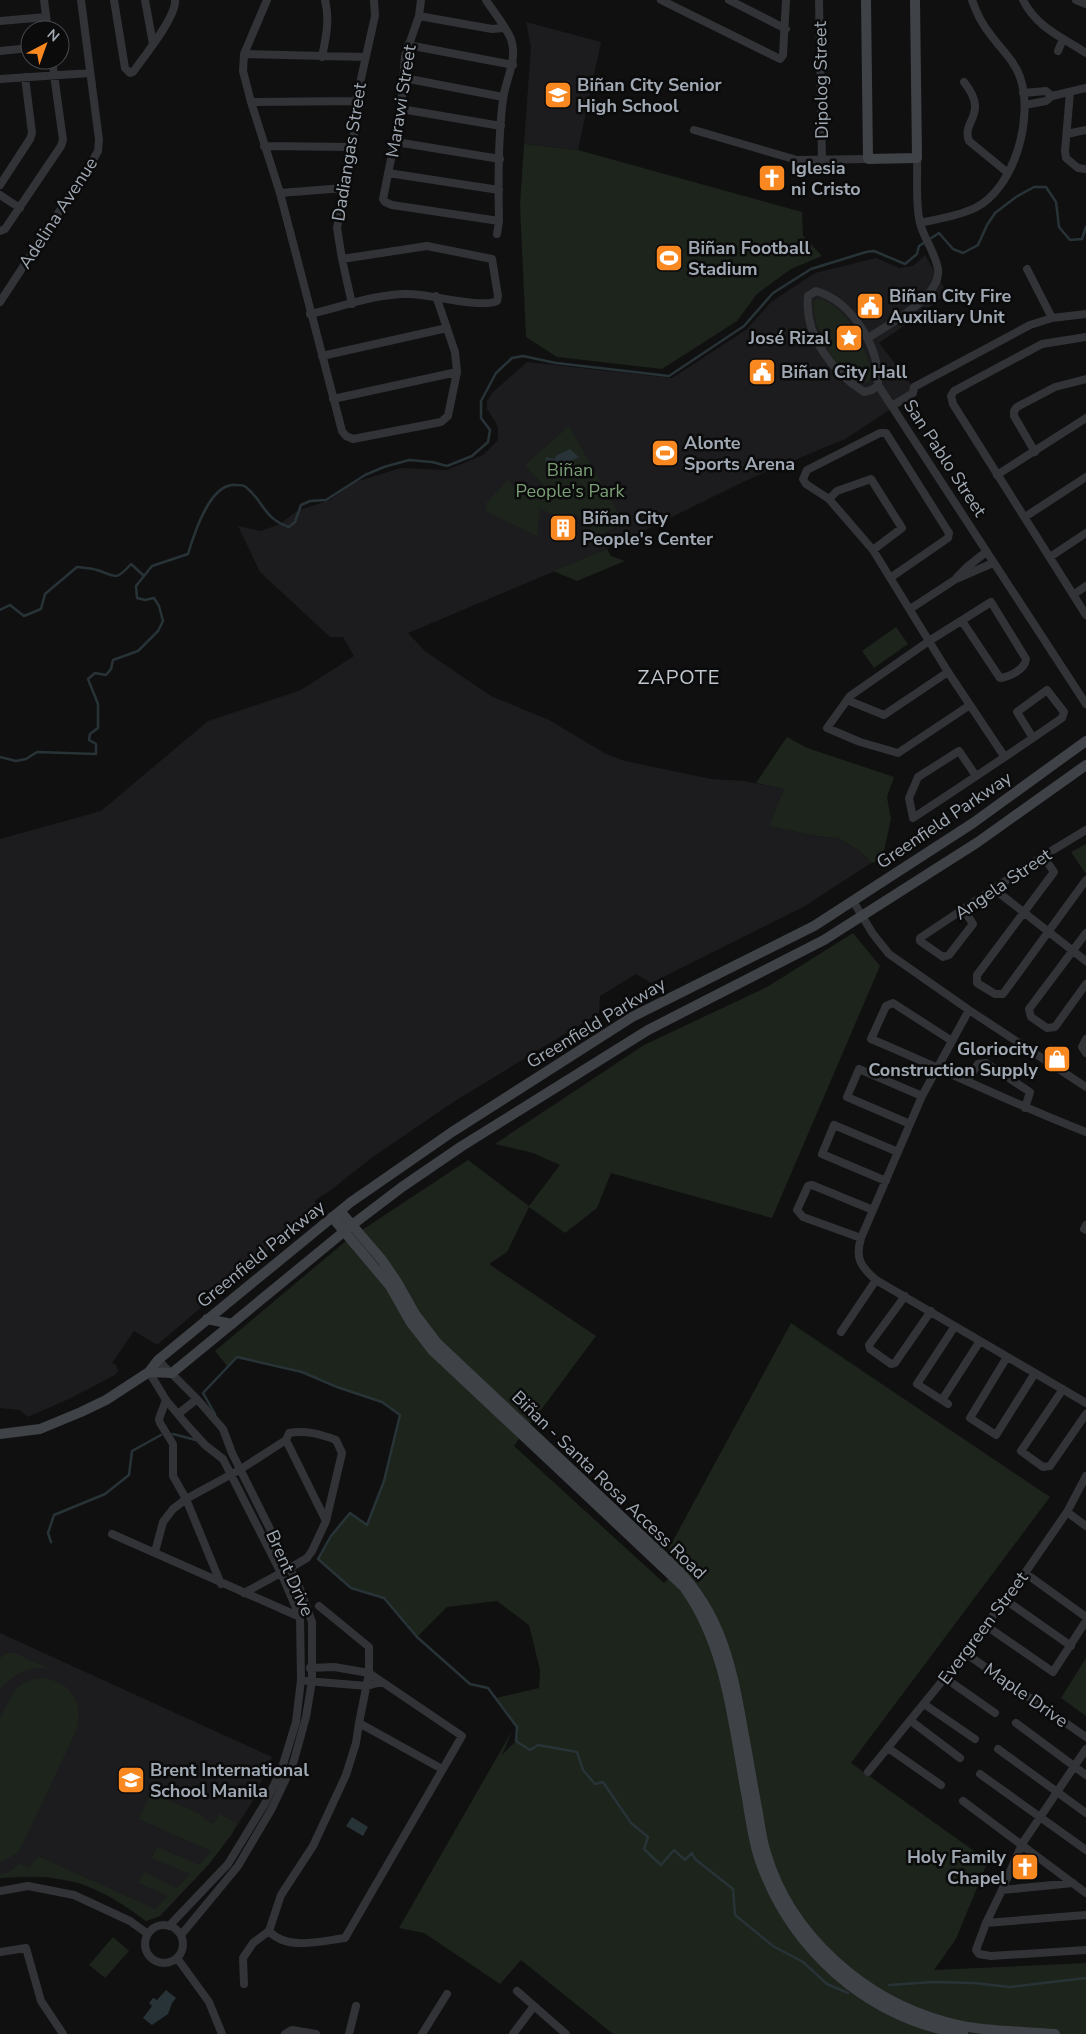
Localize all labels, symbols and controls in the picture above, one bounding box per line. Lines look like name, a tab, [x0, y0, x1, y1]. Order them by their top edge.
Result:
north arrow	[20, 20, 70, 70]
street label: Dipolog Street	[808, 20, 834, 139]
text: N	[43, 25, 63, 46]
street label: Marawi Street	[380, 42, 422, 159]
place label: Biñan City Senior High School	[577, 73, 722, 118]
street label: Dadiangas Street	[326, 80, 372, 223]
school or university icon: Biñan City Senior High School	[543, 80, 573, 110]
street label: Adelina Avenue	[13, 153, 103, 273]
place label: Iglesia ni Cristo	[791, 156, 861, 201]
church icon: Iglesia ni Cristo	[757, 163, 787, 193]
place label: Biñan Football Stadium	[688, 236, 810, 281]
sports icon: Biñan Football Stadium	[654, 243, 684, 273]
place label: Biñan City Fire Auxiliary Unit	[889, 284, 1012, 329]
public building icon: Biñan City Fire Auxiliary Unit	[855, 291, 885, 321]
place icon: José Rizal	[834, 323, 864, 353]
place label: José Rizal	[748, 326, 830, 350]
public building icon: Biñan City Hall	[747, 357, 777, 387]
place label: Biñan City Hall	[781, 360, 907, 384]
street label: San Pablo Street	[898, 395, 992, 522]
place label: Alonte Sports Arena	[684, 431, 795, 476]
sports icon: Alonte Sports Arena	[650, 438, 680, 468]
park label: Biñan People's Park	[515, 458, 626, 503]
place label: Biñan City People's Center	[582, 506, 713, 551]
building icon: Biñan City People's Center	[548, 513, 578, 543]
district label: ZAPOTE	[638, 664, 720, 691]
street label: Greenfield Parkway	[872, 765, 1017, 874]
street label: Angela Street	[950, 842, 1057, 925]
street label: Greenfield Parkway	[522, 972, 671, 1074]
place label: Gloriocity Construction Supply	[868, 1037, 1039, 1082]
shop icon: Gloriocity Construction Supply	[1042, 1044, 1072, 1074]
street label: Greenfield Parkway	[192, 1194, 331, 1313]
street label: Biñan - Santa Rosa Access Road	[506, 1385, 712, 1585]
street label: Brent Drive	[260, 1526, 320, 1620]
street label: Evergreen Street	[933, 1566, 1034, 1689]
street label: Maple Drive	[979, 1657, 1073, 1733]
place label: Brent International School Manila	[150, 1758, 309, 1803]
school or university icon: Brent International School Manila	[116, 1765, 146, 1795]
place label: Holy Family Chapel	[907, 1845, 1007, 1890]
church icon: Holy Family Chapel	[1010, 1852, 1040, 1882]

